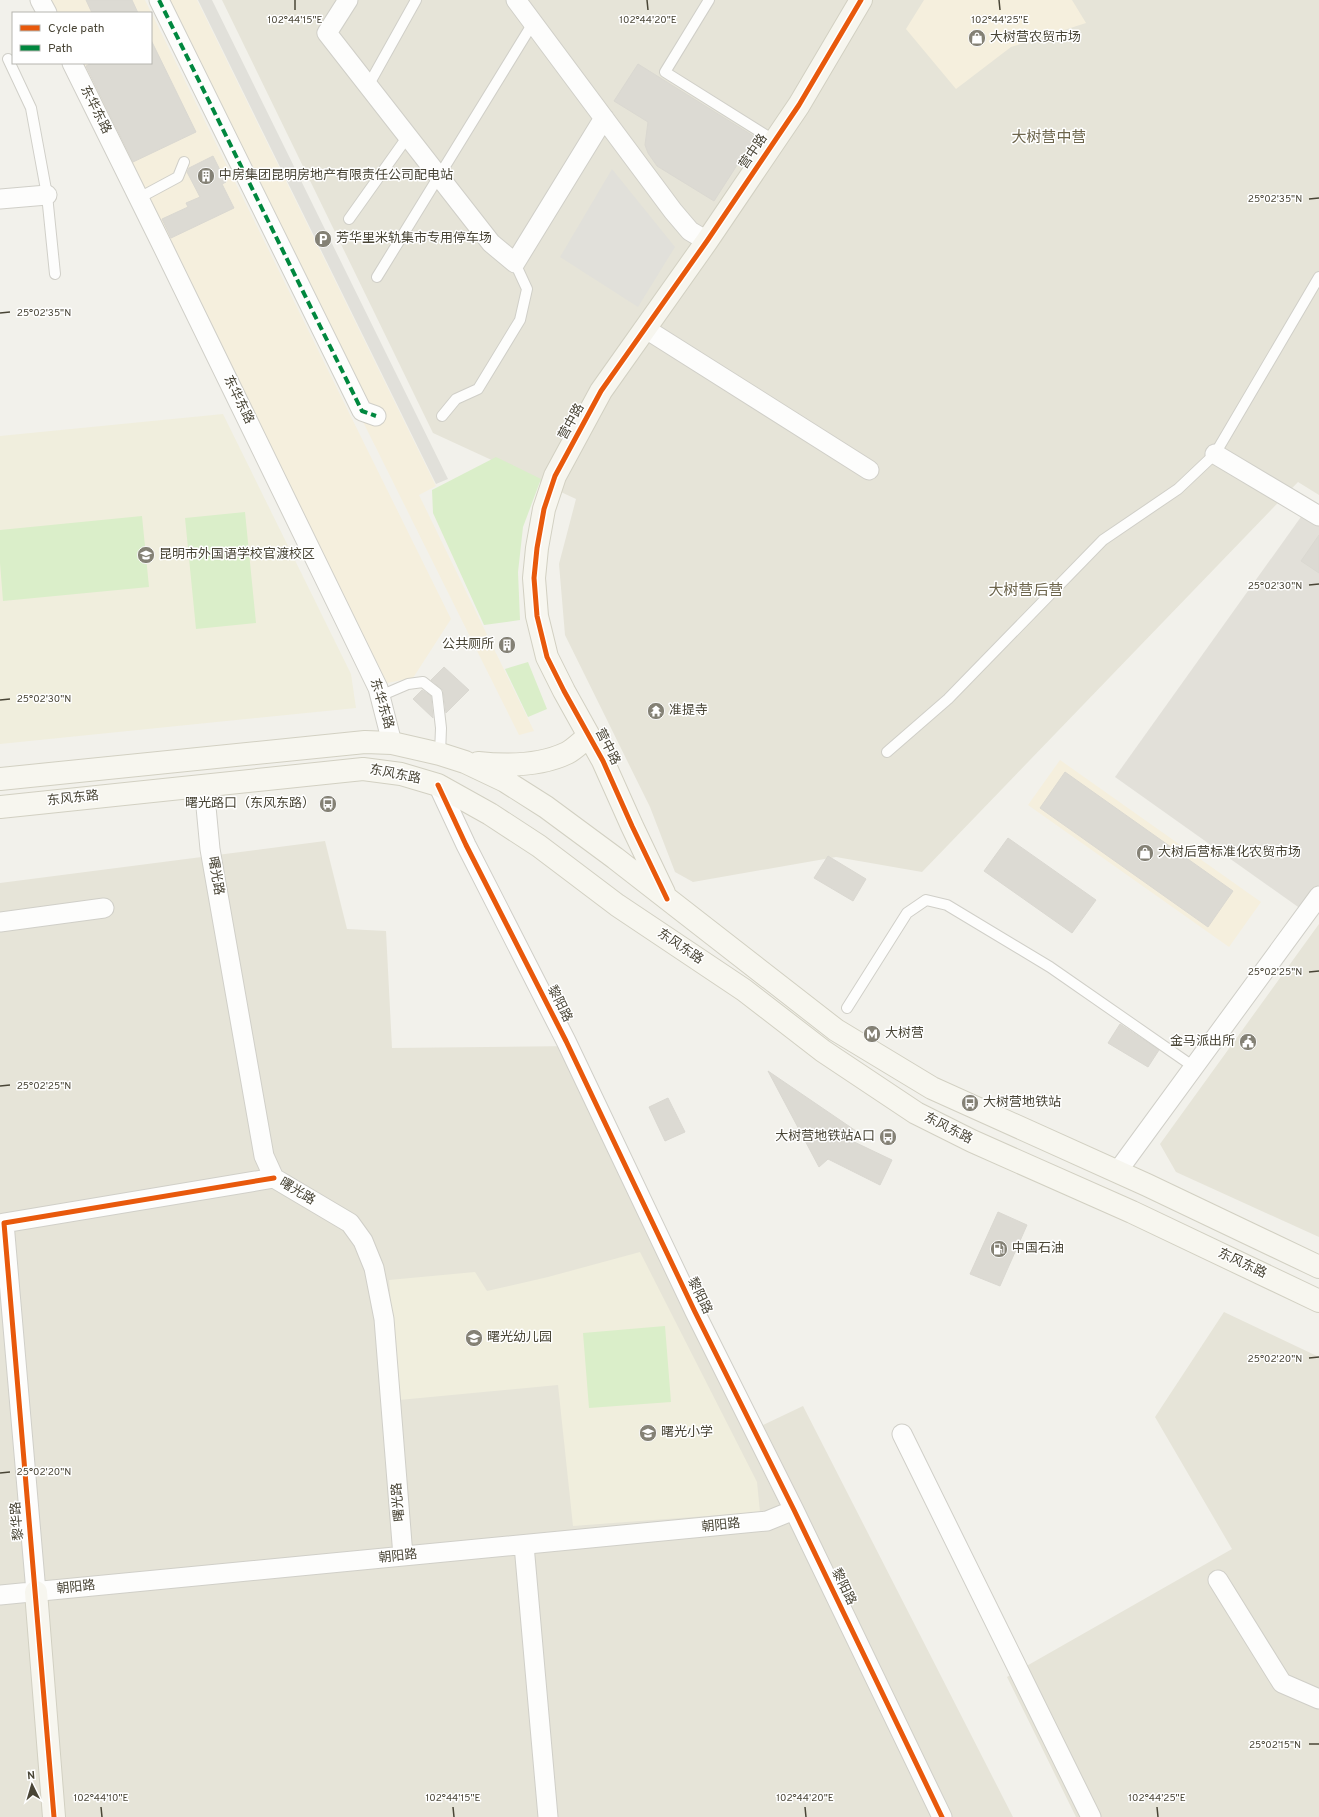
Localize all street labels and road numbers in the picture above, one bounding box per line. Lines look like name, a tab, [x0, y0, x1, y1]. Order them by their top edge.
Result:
street label: 东华东路	[76, 83, 115, 137]
street label: 营中路	[736, 131, 772, 173]
street label: 东华东路	[219, 373, 257, 427]
street label: 营中路	[556, 401, 588, 443]
street label: 东华东路	[366, 676, 397, 731]
street label: 营中路	[591, 726, 623, 768]
street label: 东风东路	[368, 762, 422, 788]
street label: 东风东路	[46, 788, 100, 810]
street label: 曙光路	[204, 855, 226, 897]
street label: 东风东路	[654, 926, 706, 968]
street label: 黎阳路	[543, 983, 576, 1025]
street label: 东风东路	[921, 1110, 975, 1148]
street label: 曙光路	[276, 1175, 318, 1209]
street label: 东风东路	[1215, 1246, 1269, 1282]
street label: 黎阳路	[683, 1275, 716, 1317]
street label: 曙光路	[389, 1482, 409, 1522]
street label: 黎华路	[7, 1501, 28, 1541]
street label: 朝阳路	[701, 1516, 741, 1536]
street label: 朝阳路	[378, 1547, 418, 1567]
street label: 黎阳路	[827, 1566, 860, 1608]
street label: 朝阳路	[56, 1578, 96, 1598]

